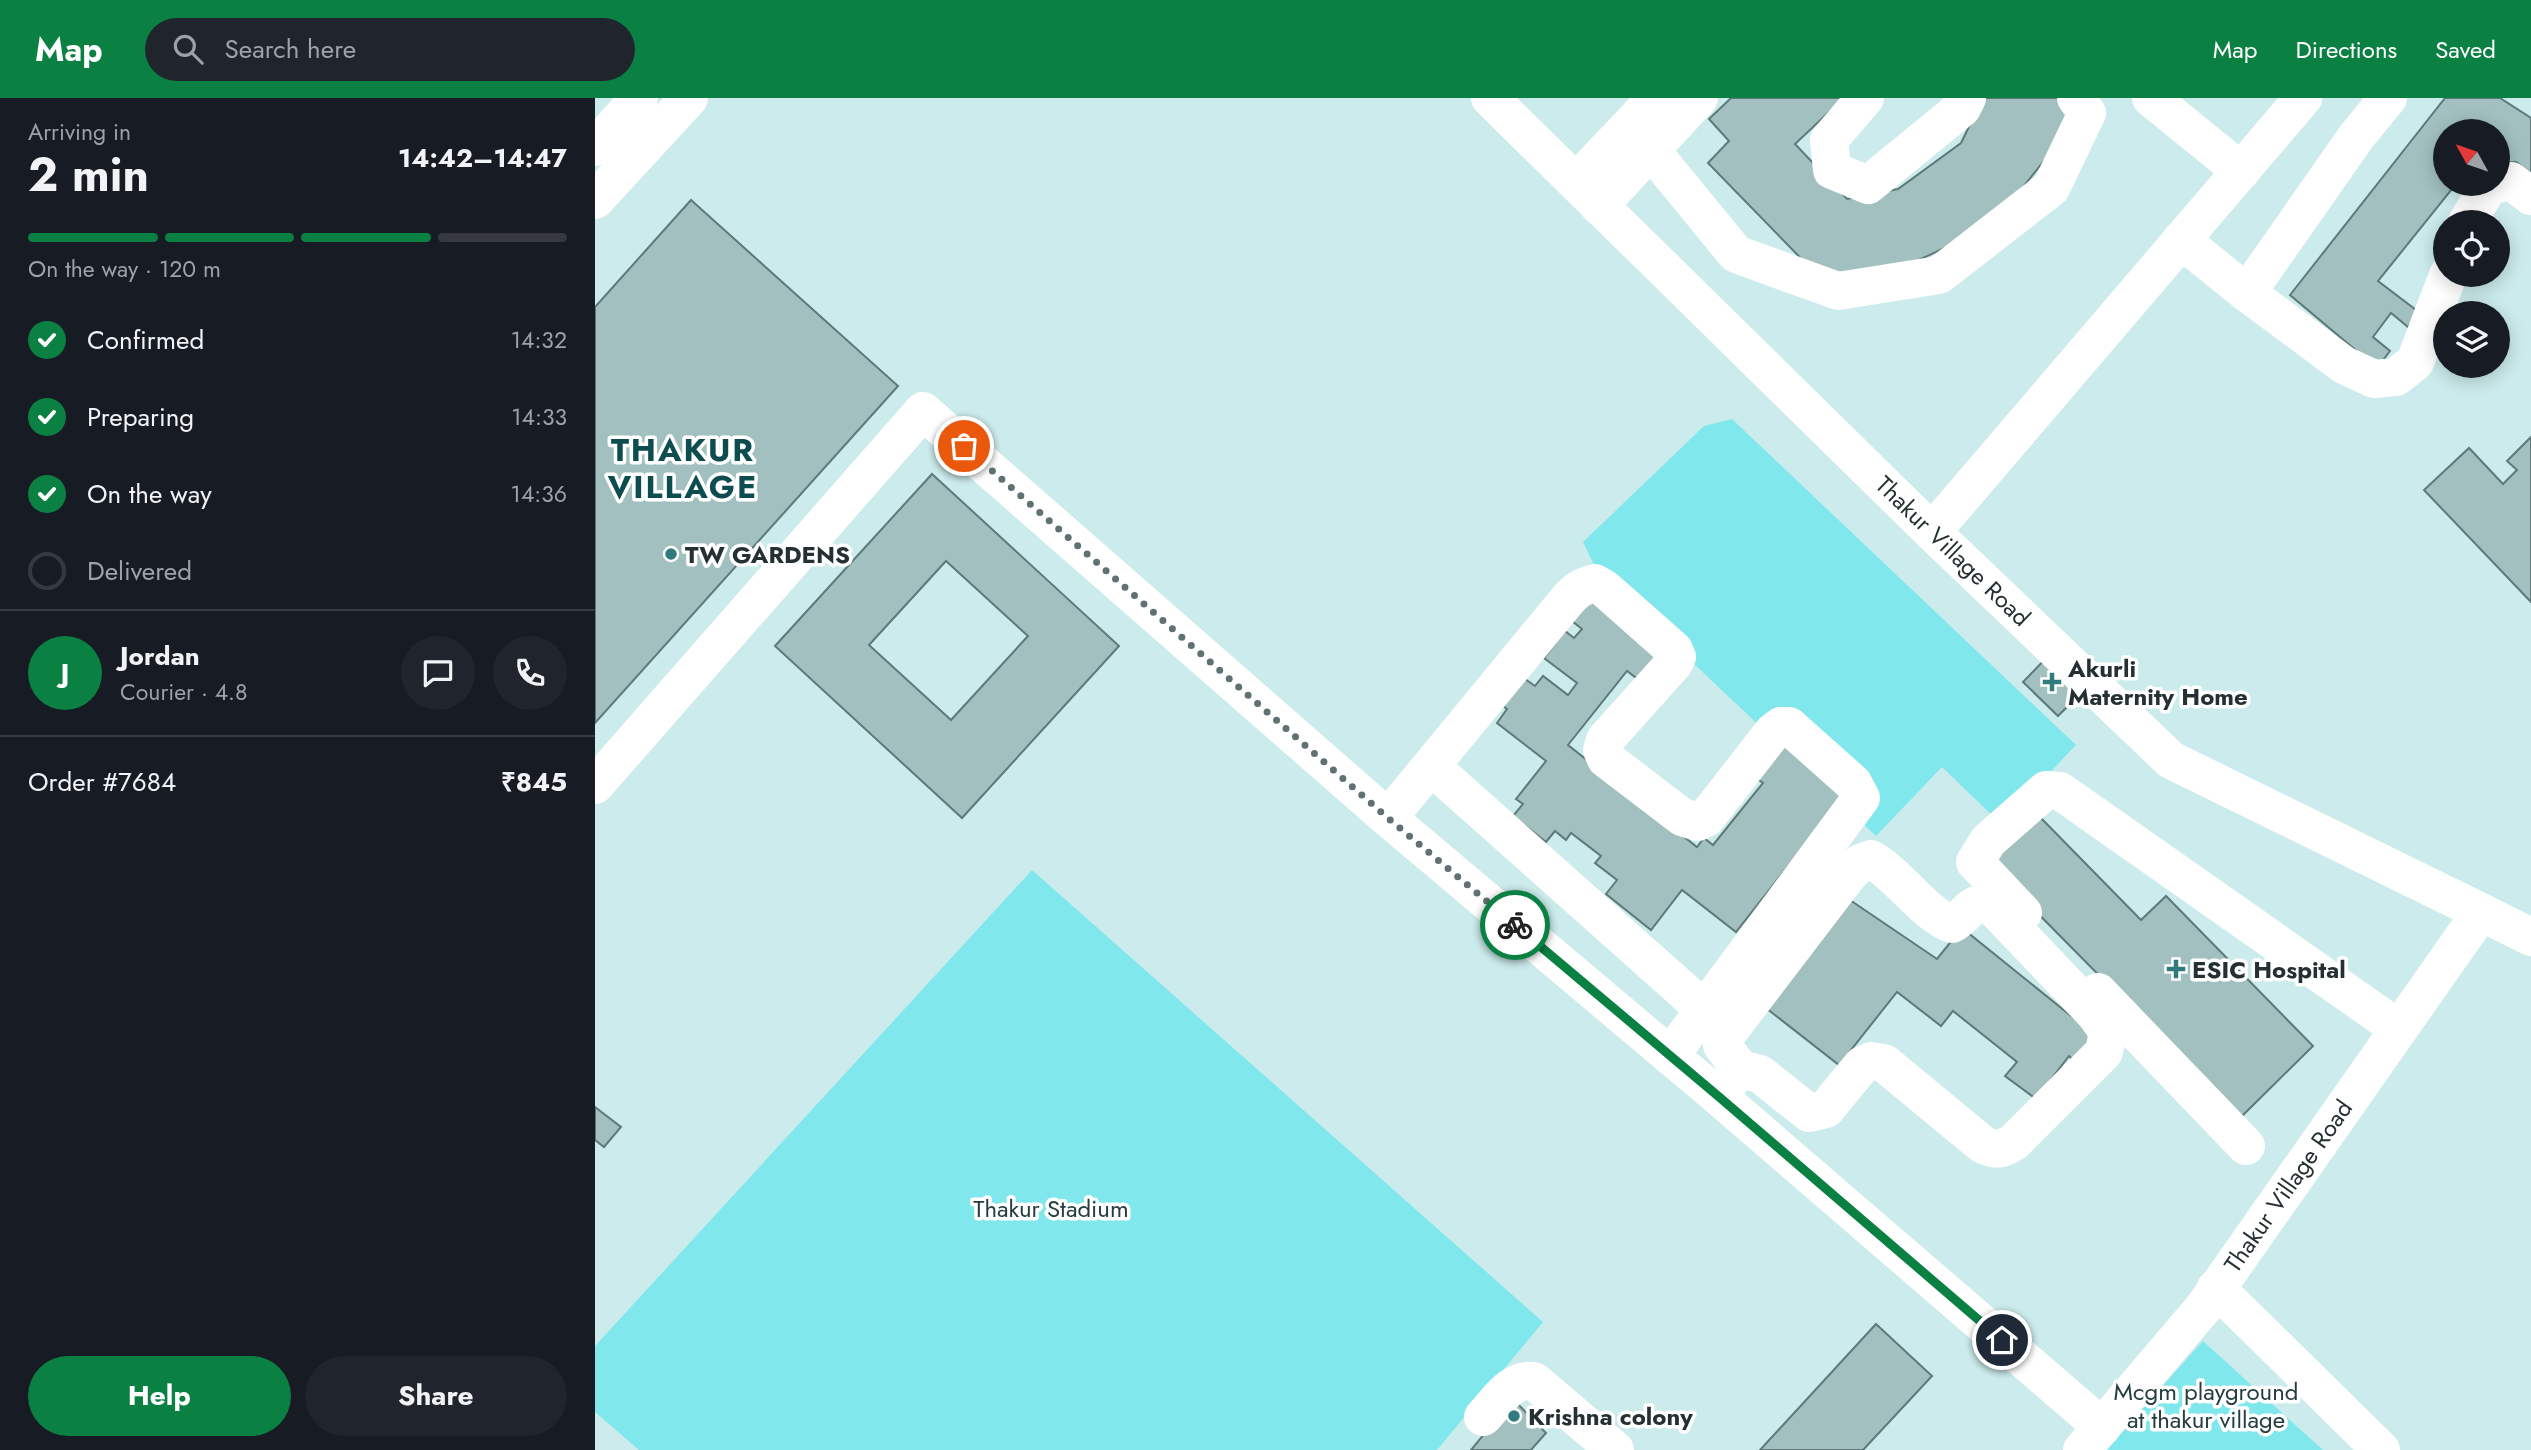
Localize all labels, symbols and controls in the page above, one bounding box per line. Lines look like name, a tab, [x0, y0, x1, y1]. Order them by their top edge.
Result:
search box	[145, 18, 635, 81]
text: Map	[35, 26, 103, 73]
icon: search	[169, 30, 207, 68]
text: Search here	[225, 30, 356, 68]
text: Map	[2213, 32, 2258, 67]
text: Directions	[2296, 32, 2397, 67]
text: Saved	[2435, 32, 2496, 67]
text: Arriving in	[28, 115, 131, 149]
north arrow	[2433, 119, 2509, 196]
map controls	[2433, 119, 2510, 378]
text: 14:42–14:47	[398, 139, 567, 177]
text: 2 min	[28, 142, 149, 208]
button: locate	[2433, 210, 2510, 287]
text: On the way · 120 m	[28, 252, 221, 286]
button: layers	[2433, 301, 2510, 378]
icon: check	[28, 321, 66, 359]
text: Confirmed	[87, 321, 204, 359]
text: 14:32	[511, 323, 567, 357]
icon: check	[28, 398, 66, 436]
text: Preparing	[87, 398, 194, 436]
text: 14:33	[511, 400, 567, 434]
pin	[934, 416, 994, 476]
district label: THAKUR VILLAGE	[607, 427, 758, 510]
icon: bag	[945, 427, 983, 465]
street label: Thakur Village Road	[1868, 468, 2038, 634]
icon: check	[28, 475, 66, 513]
text: On the way	[87, 475, 212, 513]
text: 14:36	[511, 477, 567, 511]
place label: TW GARDENS	[685, 537, 850, 572]
marker: TW GARDENS	[663, 546, 679, 562]
text: Delivered	[87, 552, 192, 590]
button: chat	[401, 636, 475, 710]
button: phone	[493, 636, 567, 710]
text: Jordan	[120, 637, 200, 675]
place label: Akurli Maternity Home	[2067, 651, 2248, 714]
text: J	[61, 654, 69, 692]
marker: Akurli Maternity Home	[2042, 672, 2062, 692]
text: Courier · 4.8	[120, 675, 248, 709]
text: Order #7684	[28, 763, 176, 801]
text: ₹845	[501, 763, 567, 801]
courier	[1480, 890, 1550, 960]
icon: bike	[1496, 906, 1534, 944]
place label: ESIC Hospital	[2192, 952, 2346, 987]
marker: ESIC Hospital	[2166, 959, 2186, 979]
street label: Thakur Village Road	[2215, 1093, 2361, 1279]
park label: Thakur Stadium	[973, 1191, 1129, 1226]
pin	[1972, 1310, 2032, 1370]
icon: home	[1983, 1321, 2021, 1359]
button: Help	[28, 1356, 291, 1436]
button: Share	[305, 1356, 567, 1436]
park label: Mcgm playground at thakur village	[2114, 1374, 2298, 1437]
place label: Krishna colony	[1528, 1399, 1693, 1434]
marker: Krishna colony	[1506, 1408, 1522, 1424]

